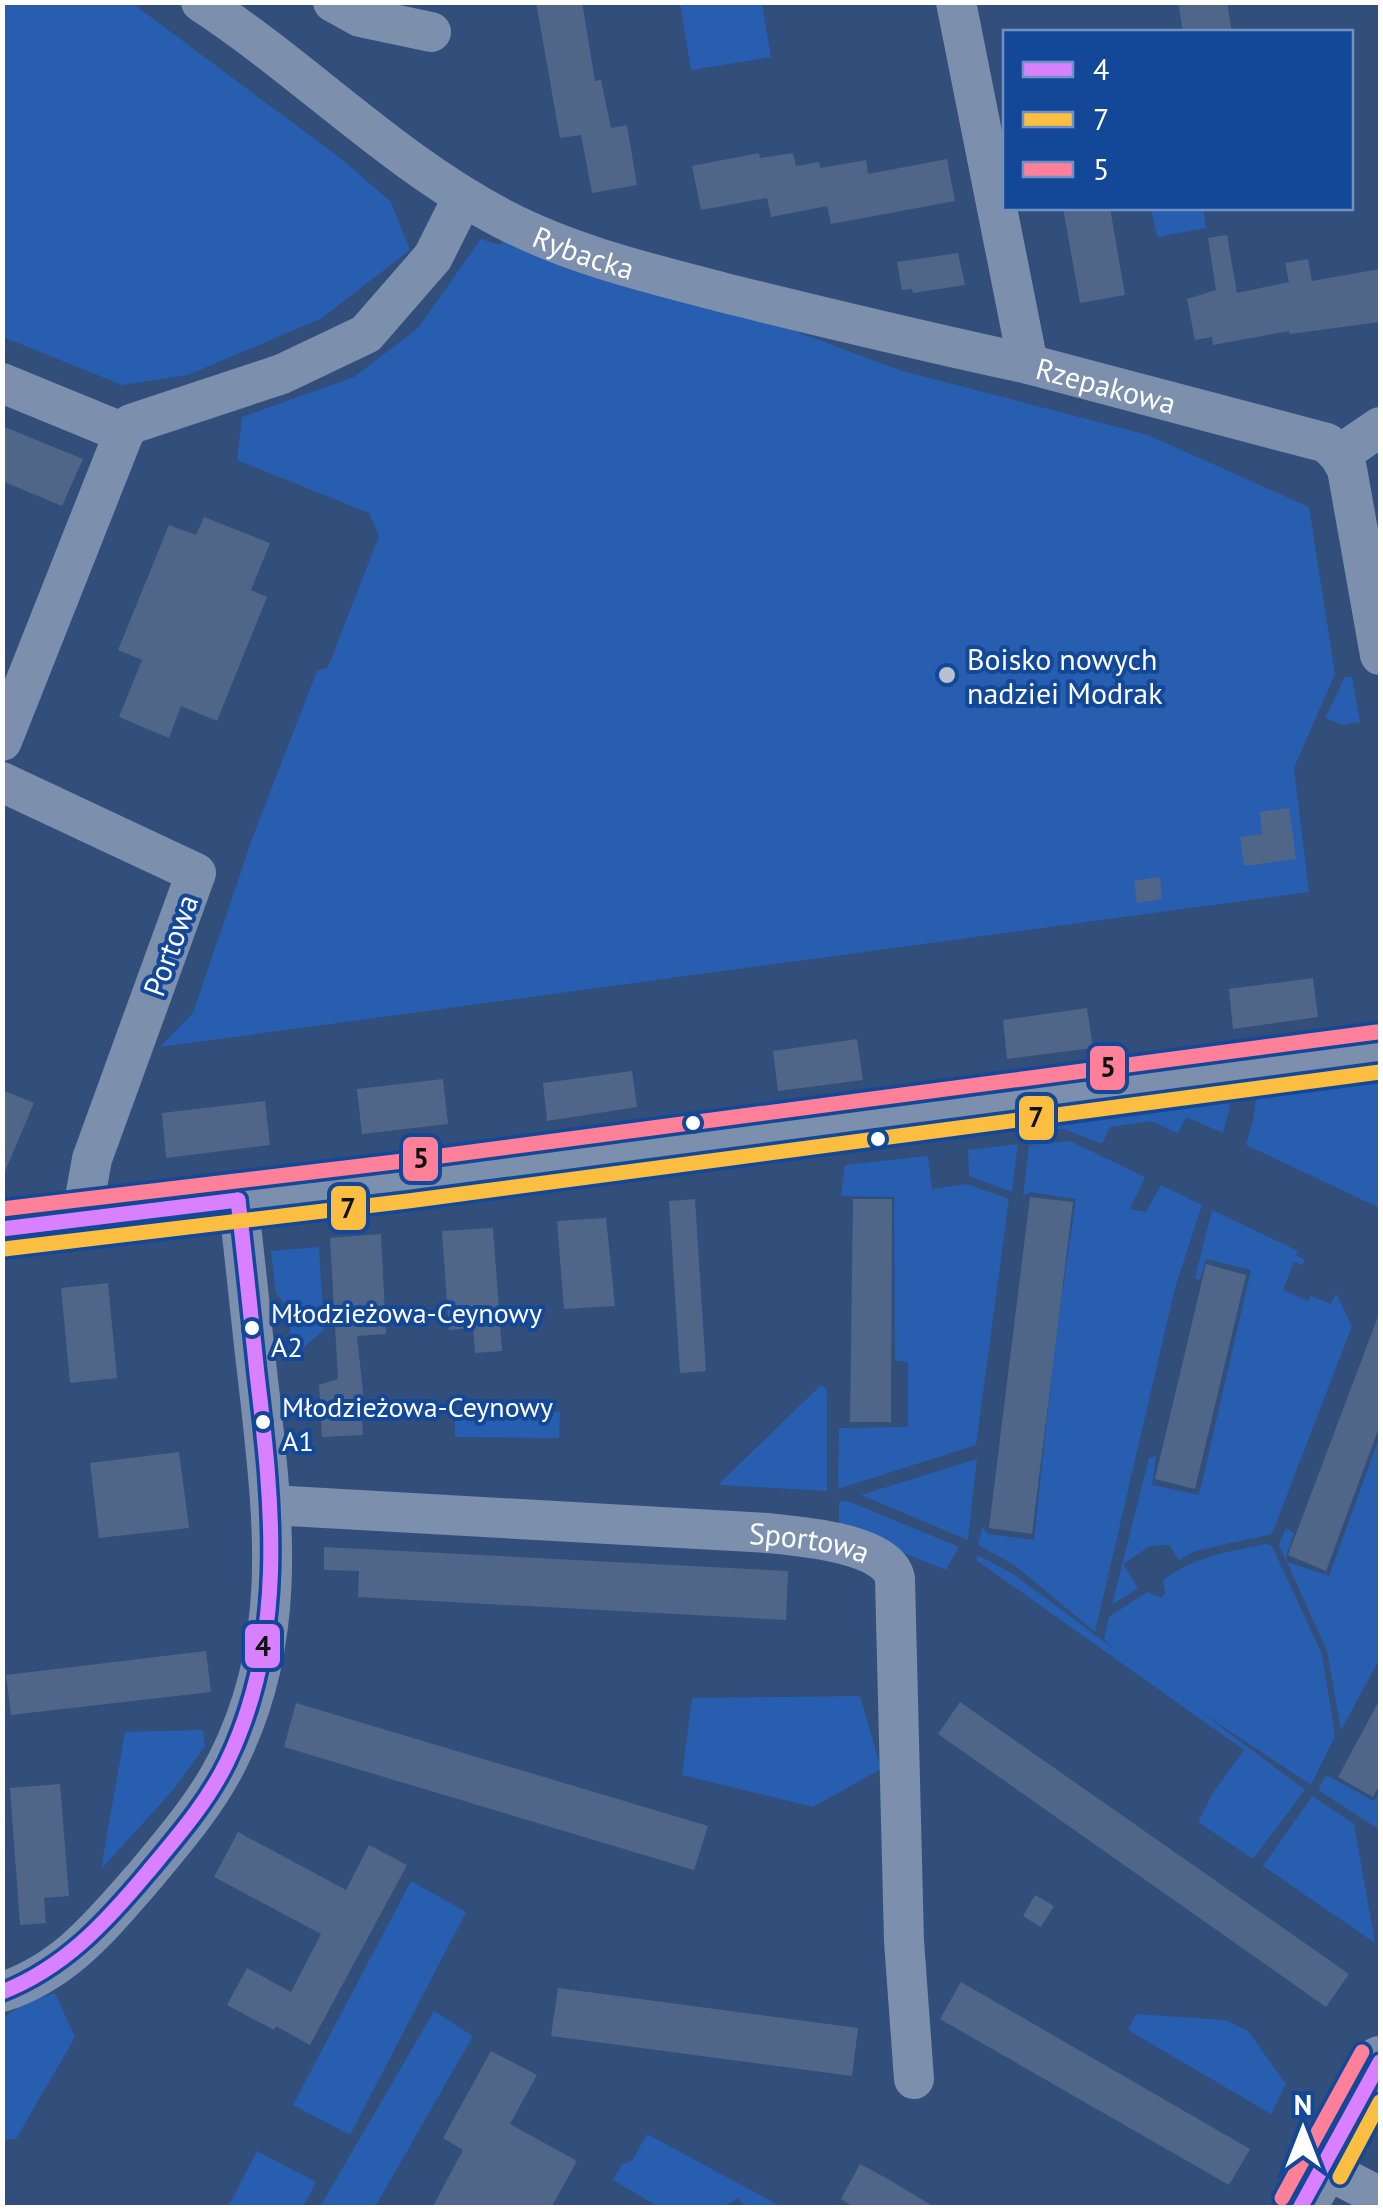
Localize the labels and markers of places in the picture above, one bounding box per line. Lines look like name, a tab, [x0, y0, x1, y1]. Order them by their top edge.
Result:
place label: Boisko nowych nadziei Modrak	[967, 639, 1163, 712]
marker: Boisko nowych nadziei Modrak	[936, 664, 958, 686]
unlabelled marker	[683, 1113, 703, 1133]
unlabelled marker	[868, 1129, 888, 1149]
place label: Młodzieżowa-Ceynowy A2	[271, 1294, 542, 1365]
marker: Młodzieżowa-Ceynowy A2	[242, 1318, 262, 1338]
place label: Młodzieżowa-Ceynowy A1	[282, 1388, 553, 1459]
marker: Młodzieżowa-Ceynowy A1	[253, 1412, 273, 1432]

